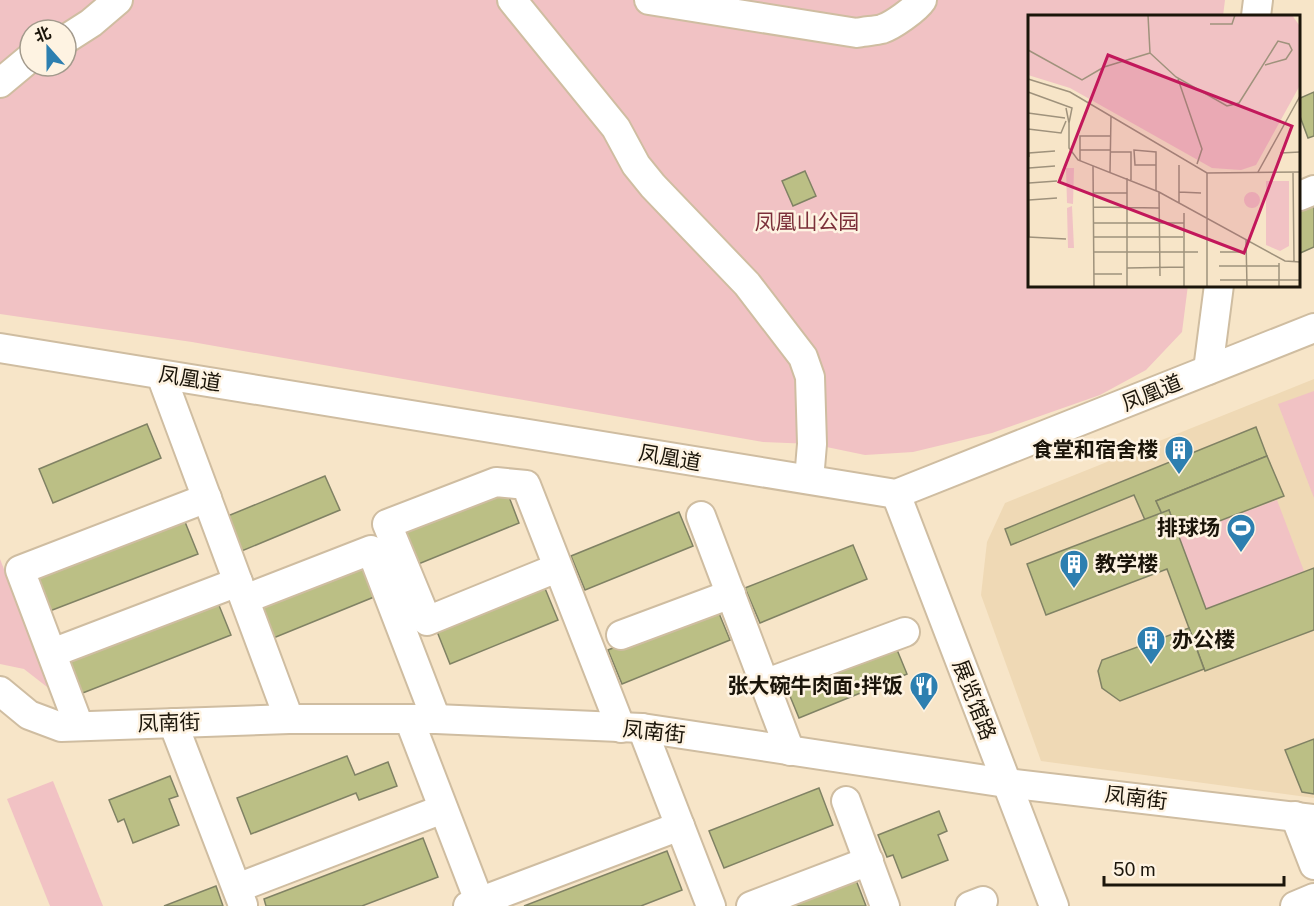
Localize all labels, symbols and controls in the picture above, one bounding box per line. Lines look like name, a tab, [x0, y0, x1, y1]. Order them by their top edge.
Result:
inset map	[1028, 15, 1299, 286]
north arrow	[18, 18, 78, 78]
text: 北	[32, 23, 54, 46]
park label: 凤凰山公园	[755, 209, 860, 234]
street label: 凤凰道	[157, 361, 223, 396]
street label: 凤凰道	[1118, 369, 1186, 416]
building icon: 食堂和宿舍楼	[1163, 434, 1195, 476]
place label: 食堂和宿舍楼	[1032, 437, 1158, 462]
street label: 凤凰道	[637, 440, 703, 475]
sports icon: 排球场	[1225, 512, 1257, 554]
place label: 排球场	[1157, 515, 1220, 540]
building icon: 教学楼	[1058, 548, 1090, 590]
place label: 教学楼	[1095, 551, 1158, 576]
building icon: 办公楼	[1135, 624, 1167, 666]
place label: 办公楼	[1172, 627, 1235, 652]
street label: 展览馆路	[948, 656, 1001, 744]
restaurant icon: 张大碗牛肉面•拌饭	[908, 670, 940, 712]
place label: 张大碗牛肉面•拌饭	[728, 673, 903, 698]
street label: 凤南街	[137, 709, 201, 736]
street label: 凤南街	[621, 716, 687, 747]
street label: 凤南街	[1103, 781, 1169, 814]
scale bar	[1104, 849, 1284, 887]
text: 50 m	[1113, 859, 1156, 880]

